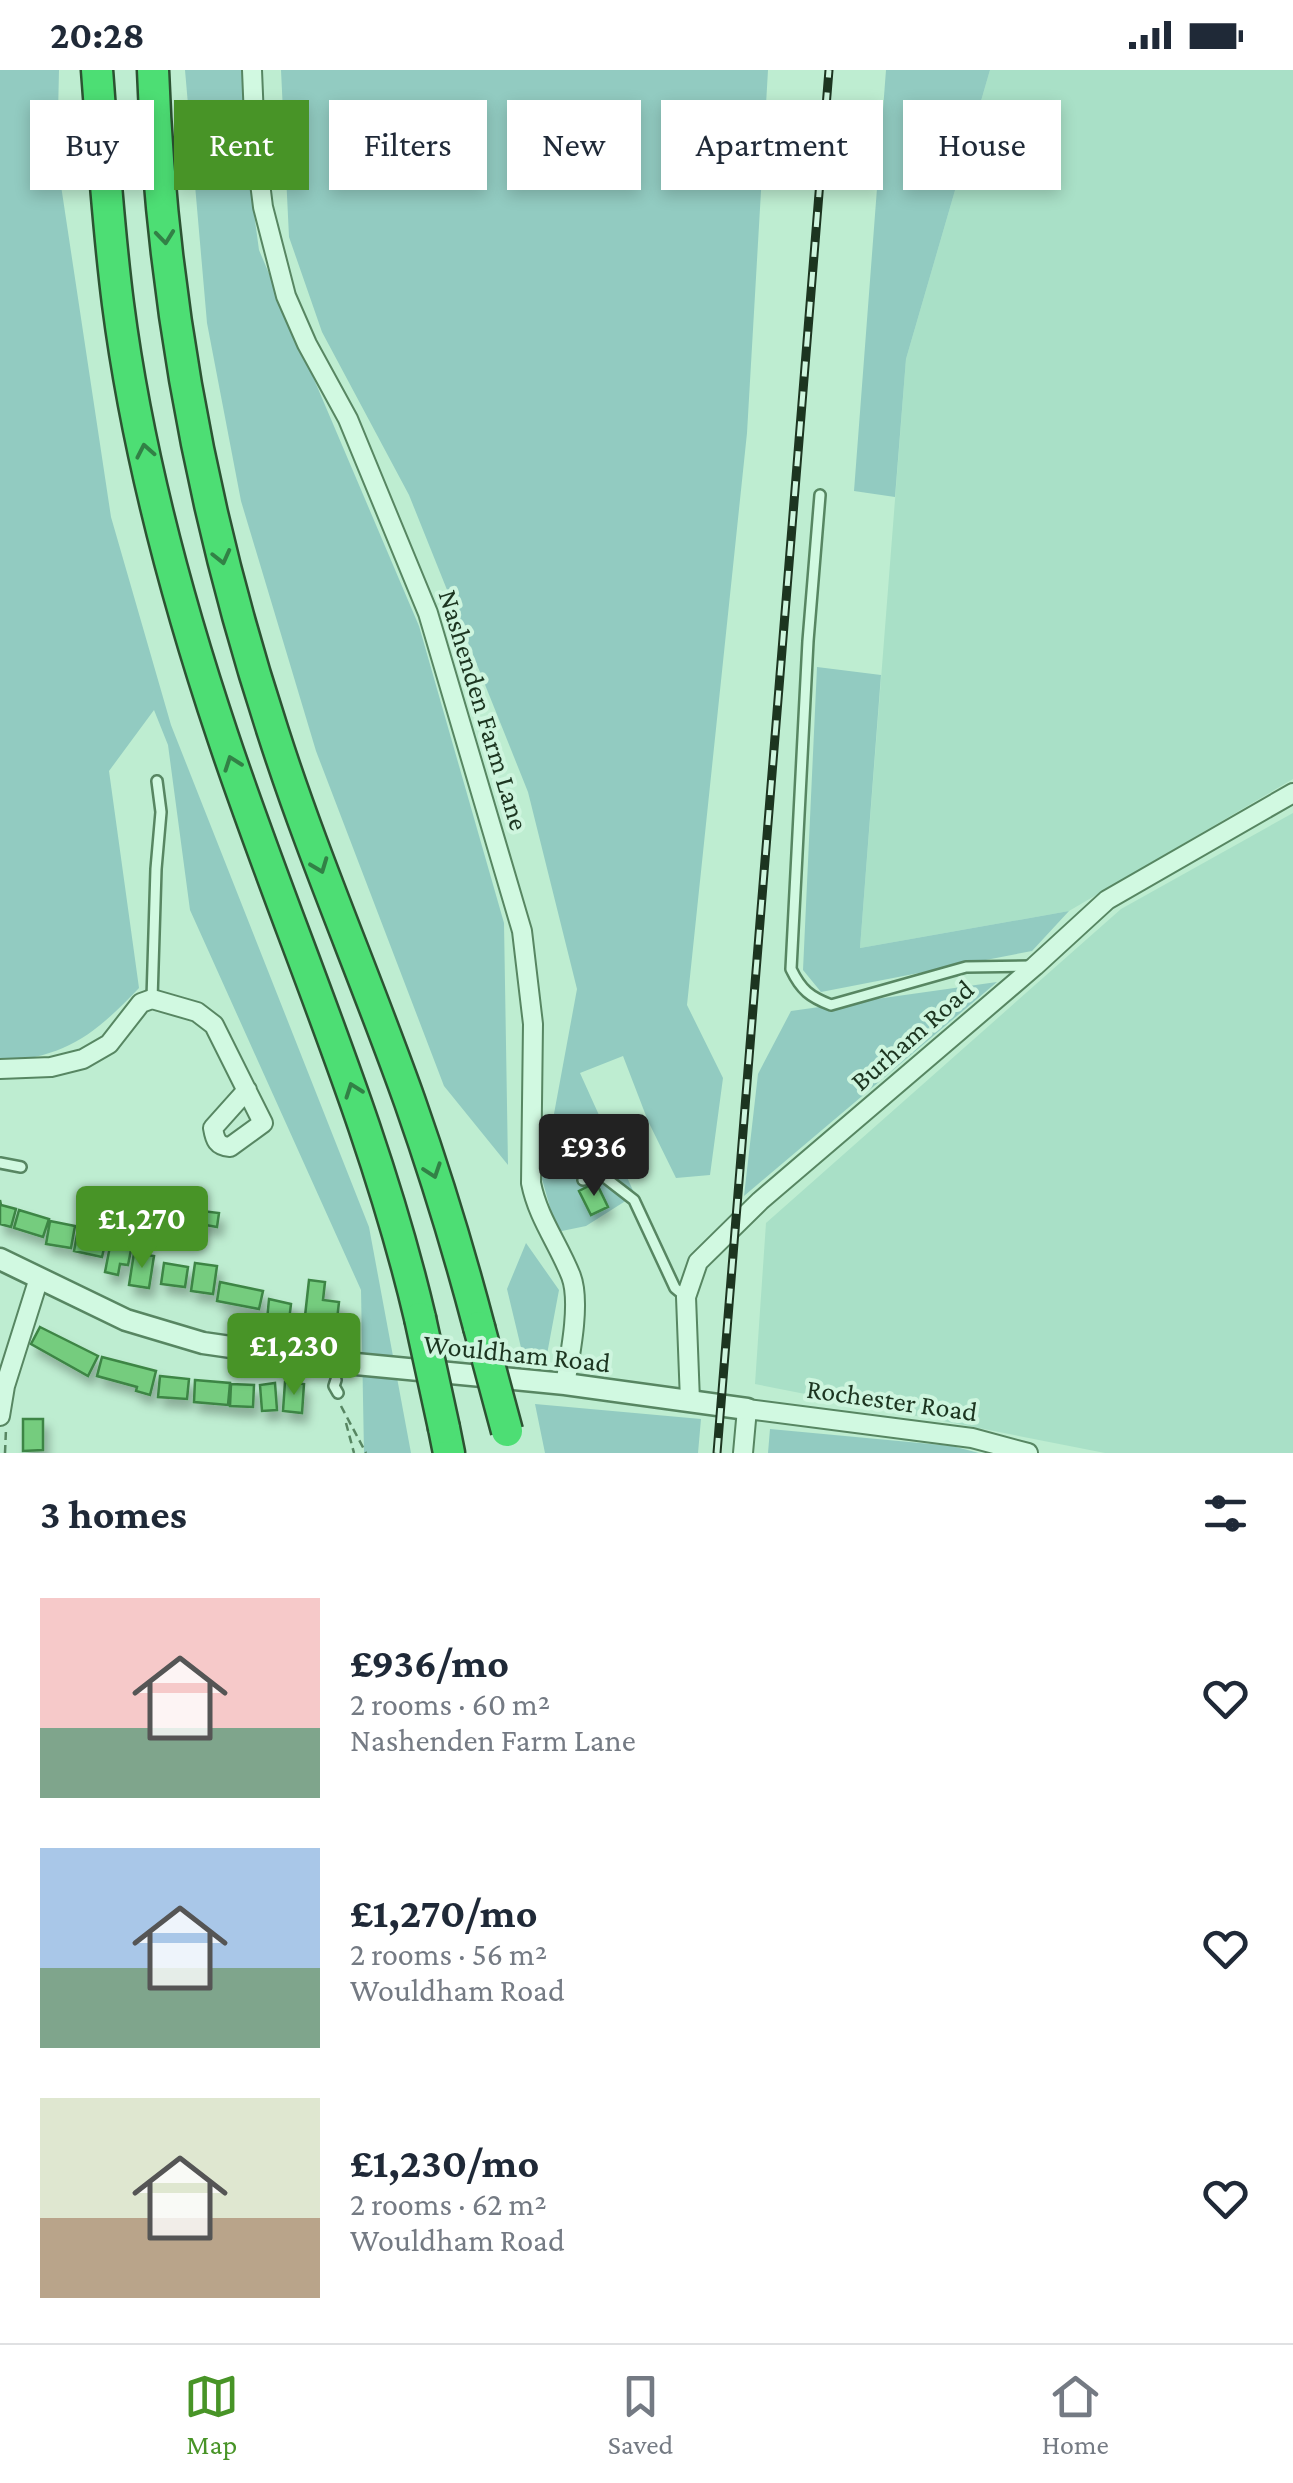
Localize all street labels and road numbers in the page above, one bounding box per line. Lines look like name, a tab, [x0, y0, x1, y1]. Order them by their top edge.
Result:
street label: Nashenden Farm Lane	[433, 586, 535, 834]
street label: Burham Road	[844, 973, 980, 1097]
street label: Wouldham Road	[422, 1328, 612, 1378]
street label: Rochester Road	[805, 1373, 980, 1427]

